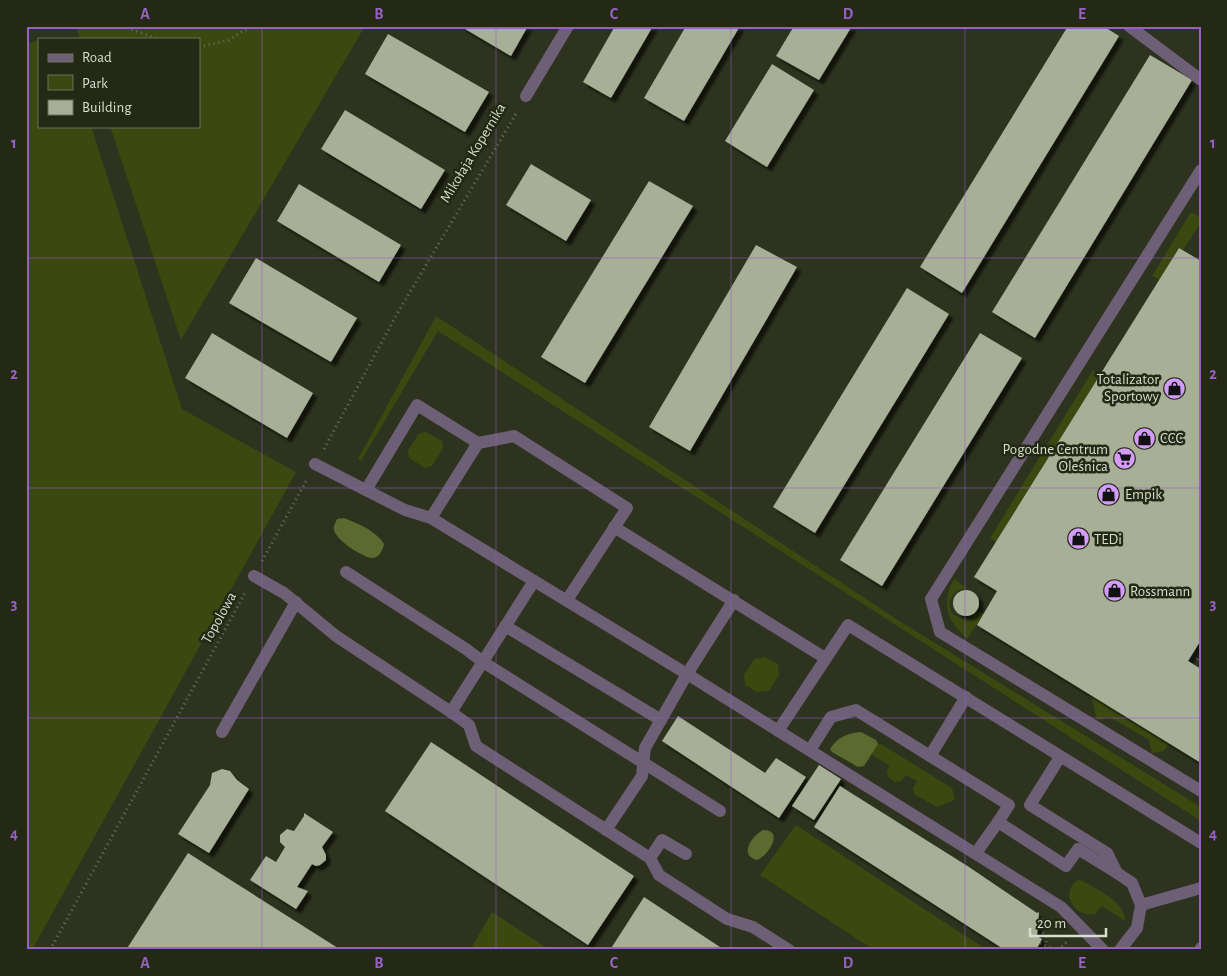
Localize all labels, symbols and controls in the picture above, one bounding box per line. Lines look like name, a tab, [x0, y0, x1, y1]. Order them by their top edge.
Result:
text: A	[140, 6, 150, 22]
text: B	[374, 6, 384, 22]
text: C	[610, 6, 619, 22]
text: D	[843, 6, 854, 22]
text: E	[1078, 6, 1086, 22]
legend	[38, 38, 200, 128]
text: Road	[82, 50, 112, 65]
text: Park	[82, 76, 108, 91]
text: Building	[82, 100, 132, 115]
street label: Mikołaja Kopernika	[437, 101, 509, 205]
text: 1	[11, 135, 17, 151]
text: 1	[1210, 135, 1216, 151]
text: 2	[10, 366, 18, 382]
text: 2	[1209, 366, 1217, 382]
place label: Totalizator Sportowy	[1096, 372, 1160, 404]
shop icon: Totalizator Sportowy	[1163, 376, 1187, 400]
shop icon: CCC	[1132, 426, 1156, 450]
place label: CCC	[1160, 431, 1184, 446]
place label: Pogodne Centrum Oleśnica	[1003, 442, 1108, 474]
supermarket icon: Pogodne Centrum Oleśnica	[1112, 446, 1136, 470]
shop icon: Empik	[1097, 482, 1121, 506]
place label: Empik	[1125, 487, 1162, 502]
shop icon: TEDi	[1066, 527, 1090, 551]
place label: TEDi	[1094, 532, 1122, 547]
shop icon: Rossmann	[1102, 579, 1126, 603]
place label: Rossmann	[1130, 584, 1190, 599]
street label: Topolowa	[199, 590, 239, 646]
text: 3	[11, 596, 18, 612]
text: 3	[1210, 596, 1217, 612]
text: 4	[10, 826, 18, 842]
text: 4	[1209, 826, 1217, 842]
scale bar	[1030, 906, 1106, 938]
text: 20 m	[1037, 916, 1066, 931]
text: A	[140, 955, 150, 971]
text: B	[374, 955, 384, 971]
text: C	[610, 955, 619, 971]
text: D	[843, 955, 854, 971]
text: E	[1078, 955, 1086, 971]

